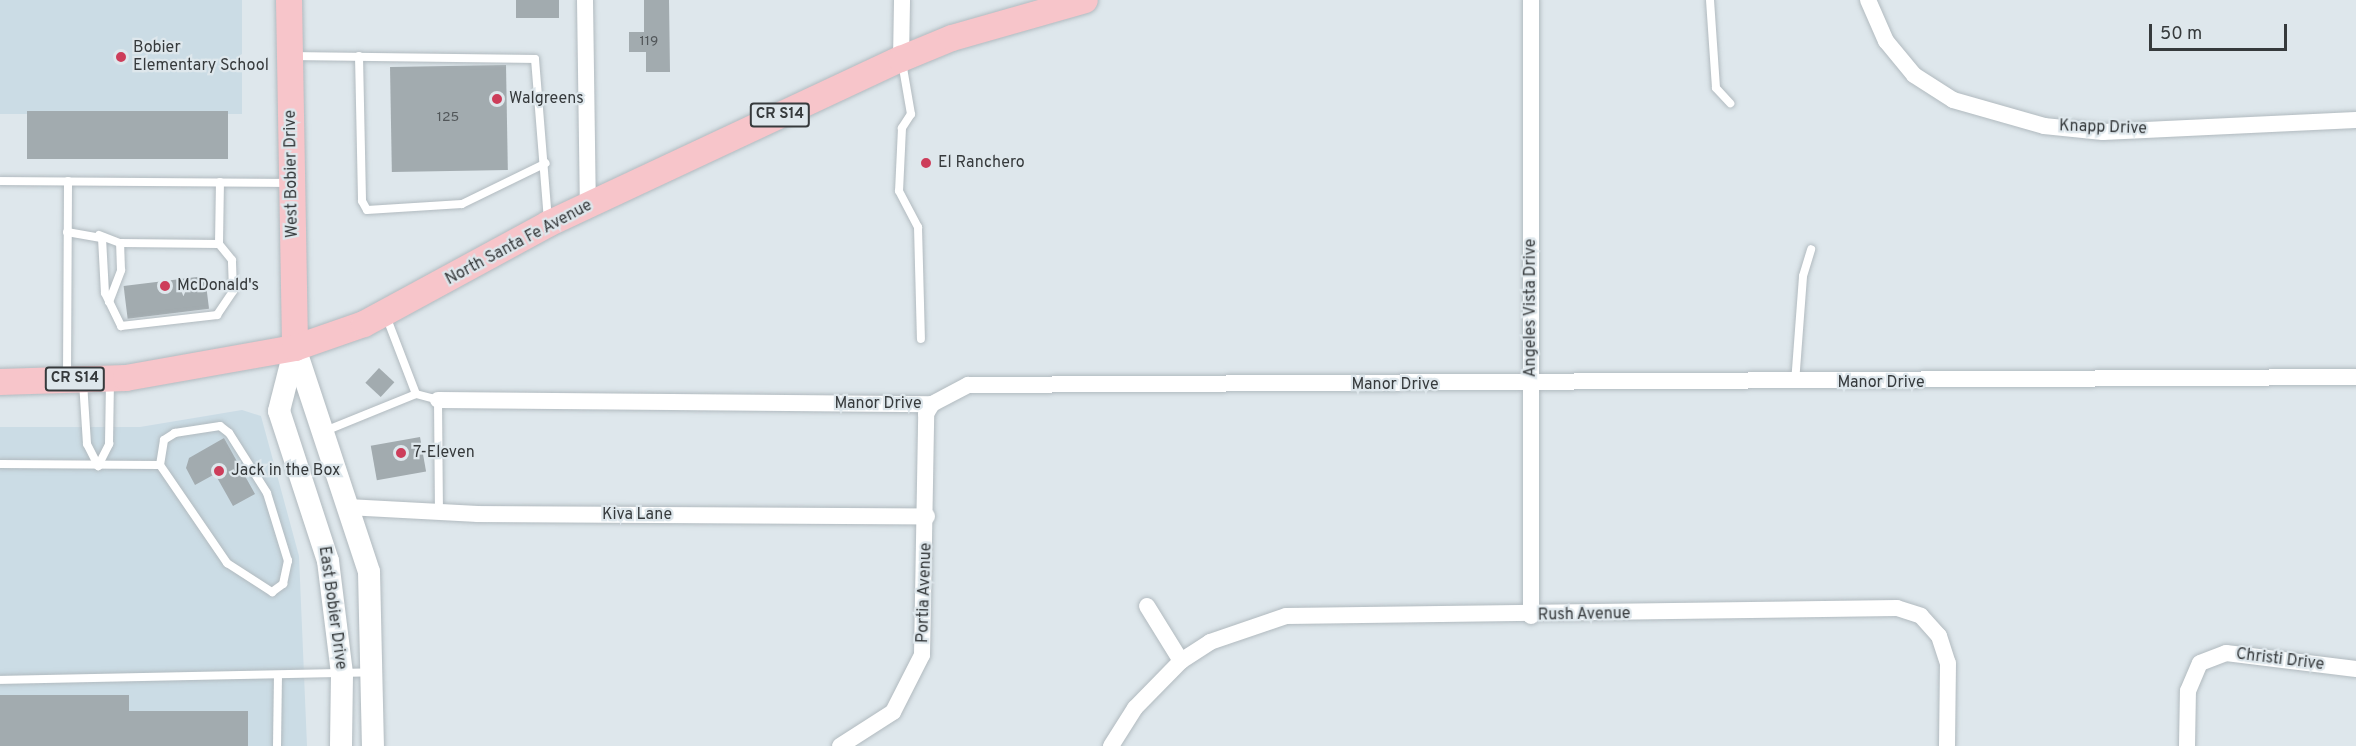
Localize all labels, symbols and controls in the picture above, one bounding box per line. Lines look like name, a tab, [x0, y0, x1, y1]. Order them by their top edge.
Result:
scale bar	[2152, 12, 2290, 50]
text: 50 m	[2160, 23, 2202, 46]
house number: 119	[640, 34, 658, 50]
place label: Bobier Elementary School	[133, 38, 269, 76]
marker: Bobier Elementary School	[114, 50, 128, 64]
place label: Walgreens	[509, 89, 584, 109]
marker: Walgreens	[490, 92, 504, 106]
road number: CR S14	[748, 103, 812, 127]
street label: West Bobier Drive	[281, 110, 303, 238]
house number: 125	[437, 110, 459, 126]
street label: Knapp Drive	[2059, 117, 2147, 139]
place label: El Ranchero	[938, 153, 1025, 173]
marker: El Ranchero	[919, 156, 933, 170]
street label: North Santa Fe Avenue	[442, 196, 596, 290]
street label: Angeles Vista Drive	[1521, 238, 1541, 378]
place label: McDonald's	[177, 276, 259, 296]
marker: McDonald's	[158, 279, 172, 293]
road number: CR S14	[44, 367, 106, 391]
street label: Manor Drive	[1838, 373, 1924, 393]
street label: Manor Drive	[1352, 375, 1438, 395]
street label: Manor Drive	[835, 394, 921, 414]
place label: 7-Eleven	[413, 443, 475, 463]
marker: 7-Eleven	[394, 446, 408, 460]
place label: Jack in the Box	[231, 461, 340, 481]
marker: Jack in the Box	[212, 464, 226, 478]
street label: Kiva Lane	[602, 505, 672, 525]
street label: Portia Avenue	[914, 542, 936, 644]
street label: East Bobier Drive	[314, 545, 350, 671]
street label: Rush Avenue	[1537, 605, 1631, 625]
street label: Christi Drive	[2235, 645, 2325, 675]

